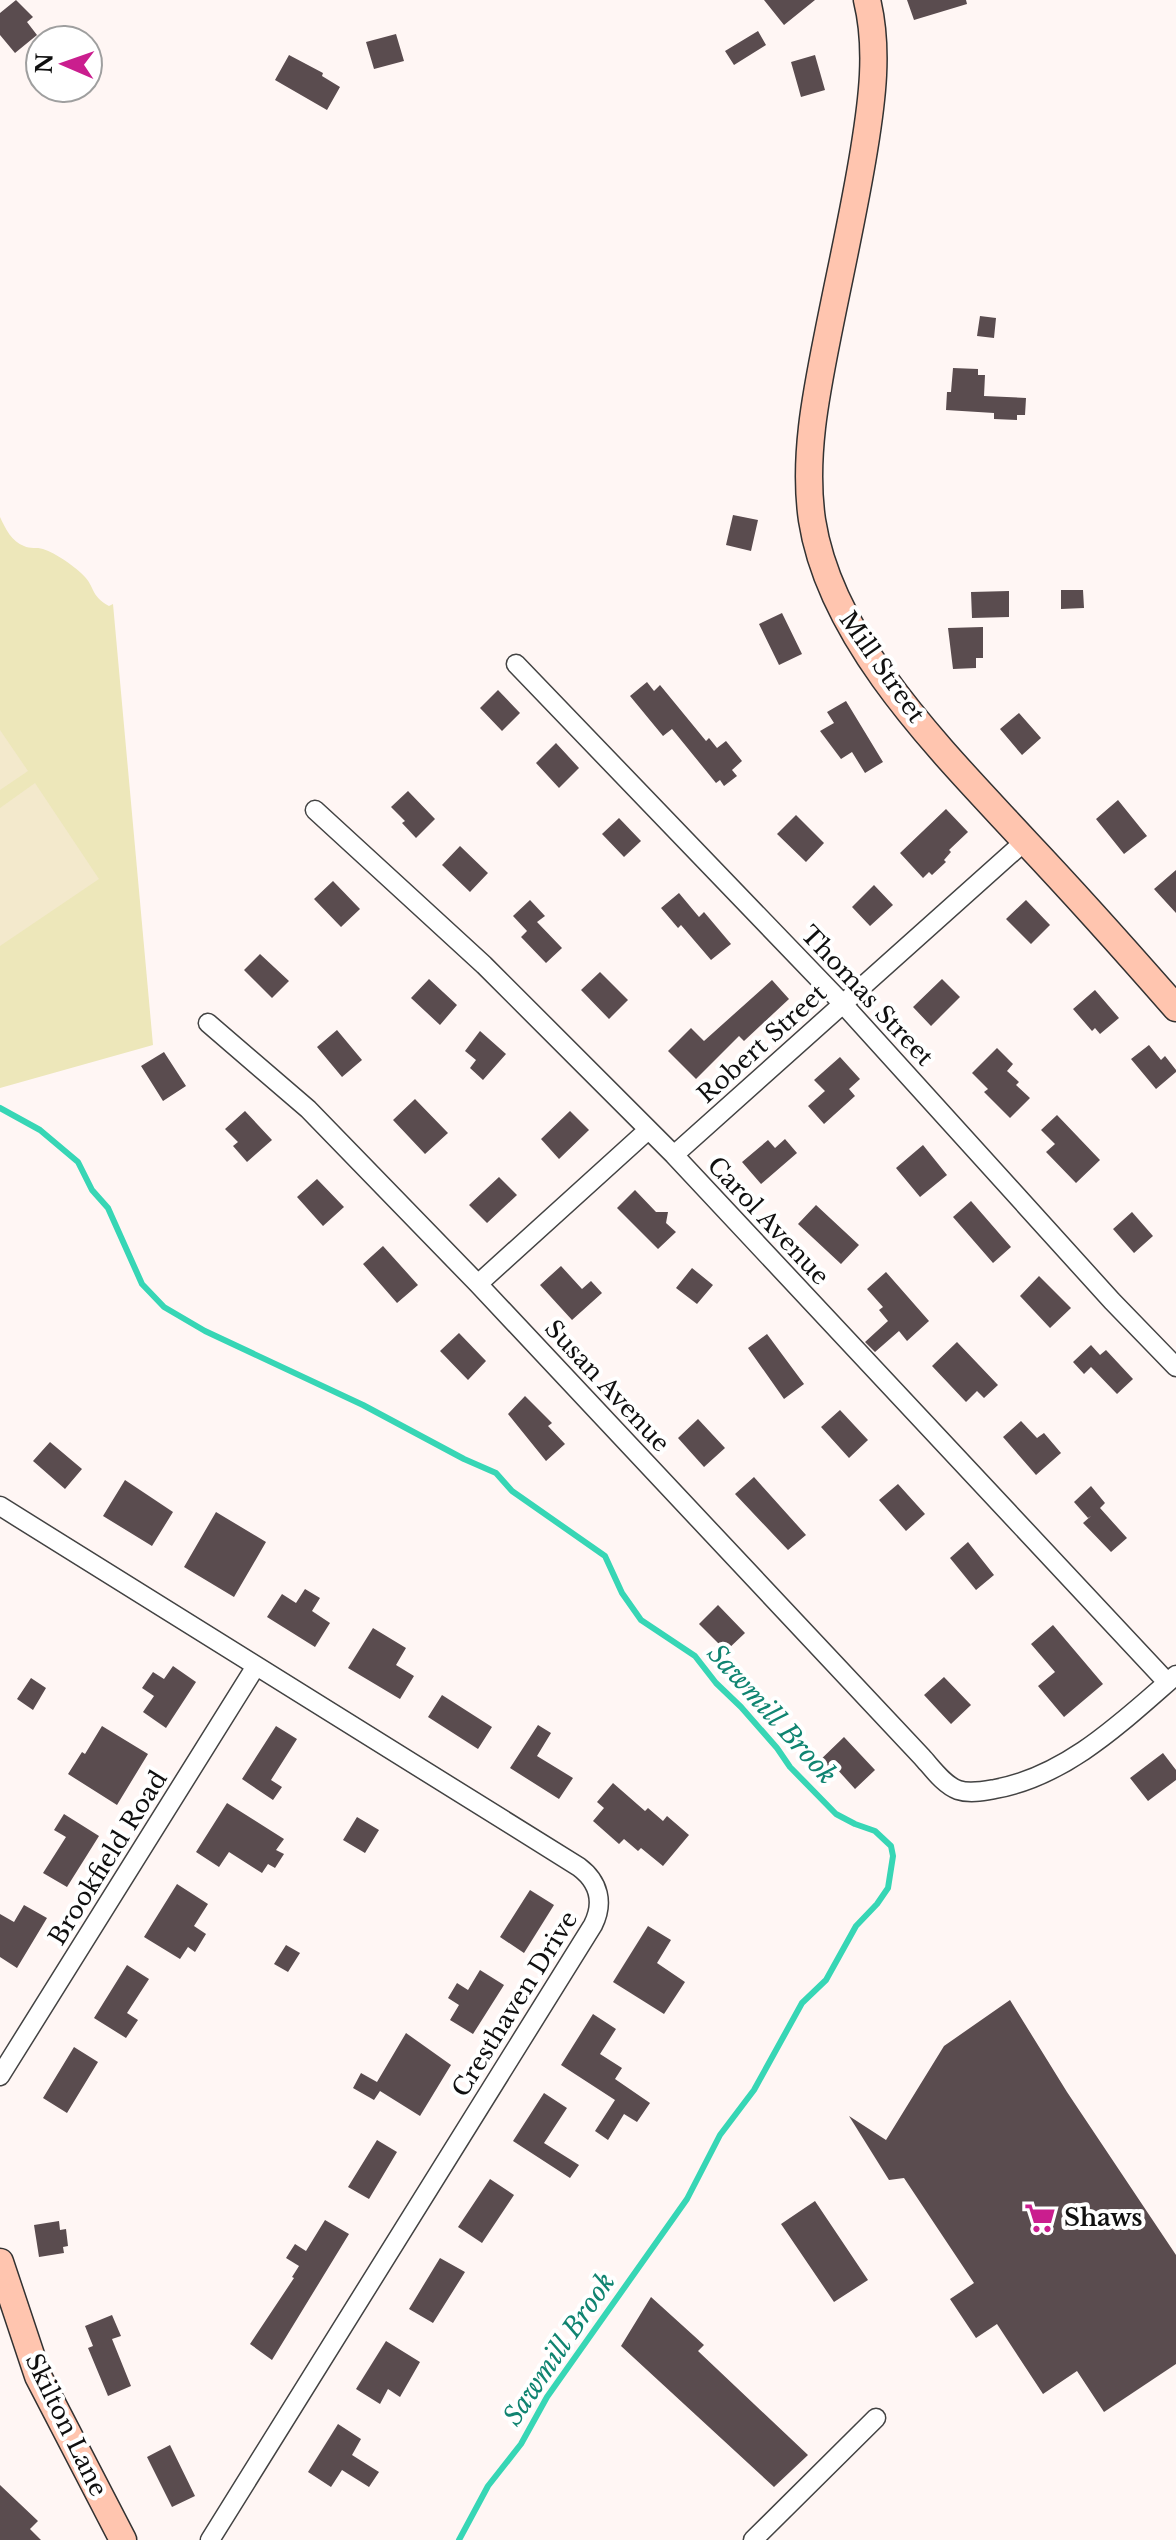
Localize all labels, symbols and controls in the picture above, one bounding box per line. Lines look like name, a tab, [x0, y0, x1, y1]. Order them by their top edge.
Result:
north arrow	[24, 24, 104, 104]
text: N	[31, 52, 58, 74]
street label: Mill Street	[834, 606, 931, 728]
street label: Thomas Street	[795, 920, 940, 1072]
street label: Robert Street	[691, 978, 832, 1109]
street label: Carol Avenue	[702, 1151, 835, 1291]
street label: Susan Avenue	[539, 1314, 676, 1458]
water label: Sawmill Brook	[701, 1637, 843, 1791]
street label: Brookfield Road	[42, 1765, 173, 1950]
street label: Cresthaven Drive	[446, 1906, 583, 2102]
supermarket icon: Shaws	[1023, 2201, 1057, 2235]
place label: Shaws	[1064, 2203, 1143, 2232]
water label: Sawmill Brook	[496, 2267, 622, 2431]
street label: Skilton Lane	[19, 2349, 114, 2501]

